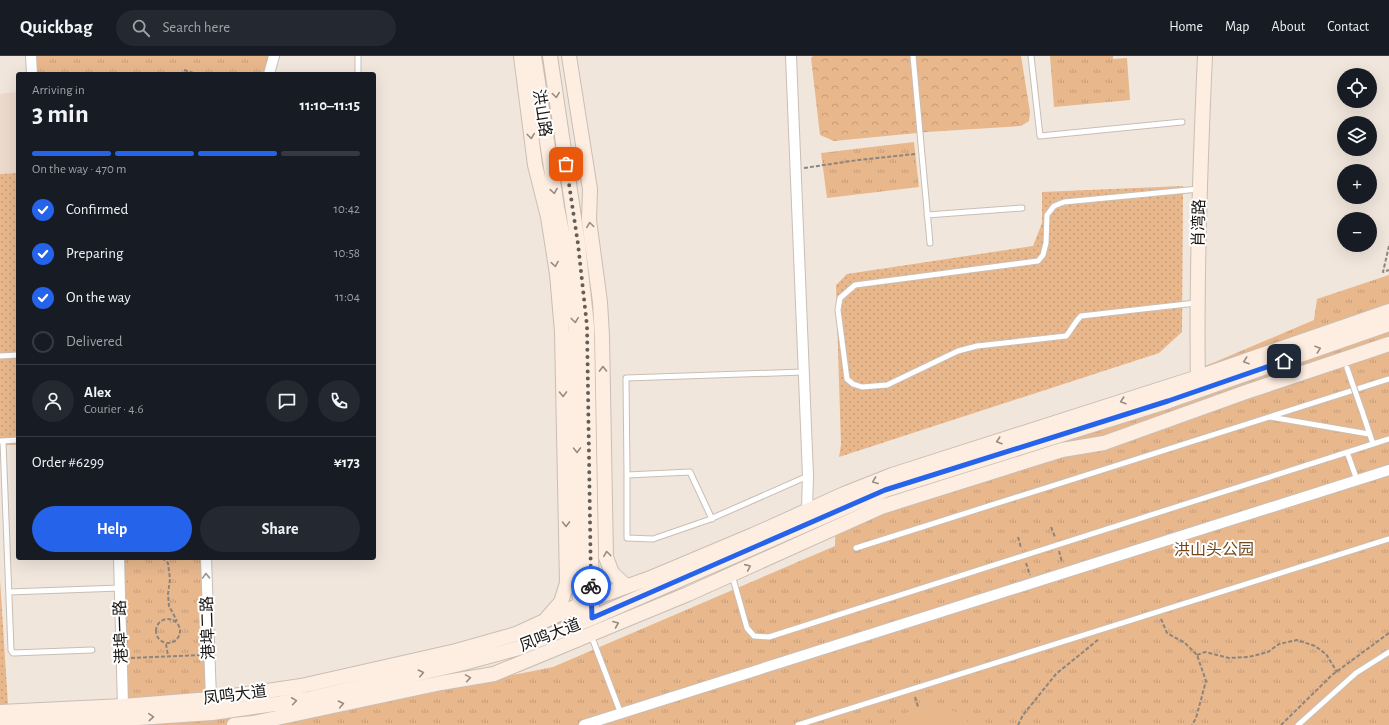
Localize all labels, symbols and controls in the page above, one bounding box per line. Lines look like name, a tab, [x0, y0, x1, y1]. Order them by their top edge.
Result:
search box	[116, 10, 396, 46]
icon: search	[130, 17, 152, 39]
text: Quickbag	[20, 18, 92, 37]
text: Search here	[162, 20, 230, 35]
text: Home	[1169, 20, 1203, 34]
text: Map	[1225, 20, 1249, 34]
text: About	[1271, 20, 1305, 34]
text: Contact	[1327, 20, 1369, 34]
map controls	[1337, 68, 1377, 252]
button: locate	[1337, 68, 1377, 108]
text: Arriving in	[32, 84, 85, 97]
street label: 洪山路	[530, 88, 555, 138]
one-way arrow	[551, 92, 560, 98]
text: 11:10–11:15	[300, 98, 360, 113]
text: 3 min	[32, 101, 89, 127]
button: layers	[1337, 116, 1377, 156]
one-way arrow	[526, 133, 535, 139]
pin	[549, 147, 583, 181]
icon: bag	[555, 153, 577, 175]
text: On the way · 470 m	[32, 163, 126, 176]
button: +	[1337, 164, 1377, 204]
one-way arrow	[549, 188, 558, 195]
icon: check	[32, 199, 54, 221]
street label: 肖湾路	[1190, 199, 1207, 247]
text: Confirmed	[66, 202, 128, 217]
text: 10:42	[334, 203, 360, 216]
button: −	[1337, 212, 1377, 252]
one-way arrow	[586, 222, 595, 228]
icon: check	[32, 243, 54, 265]
text: Preparing	[66, 246, 123, 261]
text: 10:58	[334, 247, 360, 260]
one-way arrow	[551, 261, 559, 267]
icon: check	[32, 287, 54, 309]
text: On the way	[66, 290, 131, 305]
text: 11:04	[335, 291, 360, 304]
one-way arrow	[570, 317, 579, 323]
text: Delivered	[66, 334, 123, 349]
pin	[1267, 344, 1301, 378]
one-way arrow	[1315, 345, 1322, 353]
icon: home	[1273, 350, 1295, 372]
one-way arrow	[1243, 356, 1250, 364]
one-way arrow	[599, 366, 607, 372]
button: person	[32, 380, 74, 422]
button: chat	[266, 380, 308, 422]
button: phone	[318, 380, 360, 422]
text: Alex	[84, 385, 111, 400]
one-way arrow	[559, 391, 568, 397]
one-way arrow	[1119, 397, 1126, 405]
text: Courier · 4.6	[84, 403, 144, 416]
one-way arrow	[996, 436, 1003, 445]
one-way arrow	[573, 447, 581, 453]
text: Order #6299	[32, 455, 104, 470]
text: ¥173	[334, 455, 360, 470]
one-way arrow	[872, 477, 879, 485]
button: Help	[32, 506, 192, 552]
button: Share	[200, 506, 360, 552]
one-way arrow	[562, 521, 570, 527]
park label: 洪山头公园	[1174, 541, 1254, 558]
one-way arrow	[603, 551, 612, 557]
one-way arrow	[744, 564, 752, 572]
courier	[571, 566, 611, 606]
one-way arrow	[202, 573, 210, 579]
icon: bike	[580, 575, 602, 597]
street label: 港埠二路	[198, 596, 217, 660]
street label: 港埠一路	[111, 600, 130, 664]
street label: 凤鸣大道	[517, 615, 583, 654]
one-way arrow	[611, 621, 619, 629]
one-way arrow	[417, 669, 424, 678]
one-way arrow	[465, 674, 471, 683]
street label: 凤鸣大道	[202, 682, 268, 707]
one-way arrow	[291, 697, 297, 706]
one-way arrow	[338, 701, 344, 709]
one-way arrow	[148, 712, 154, 721]

